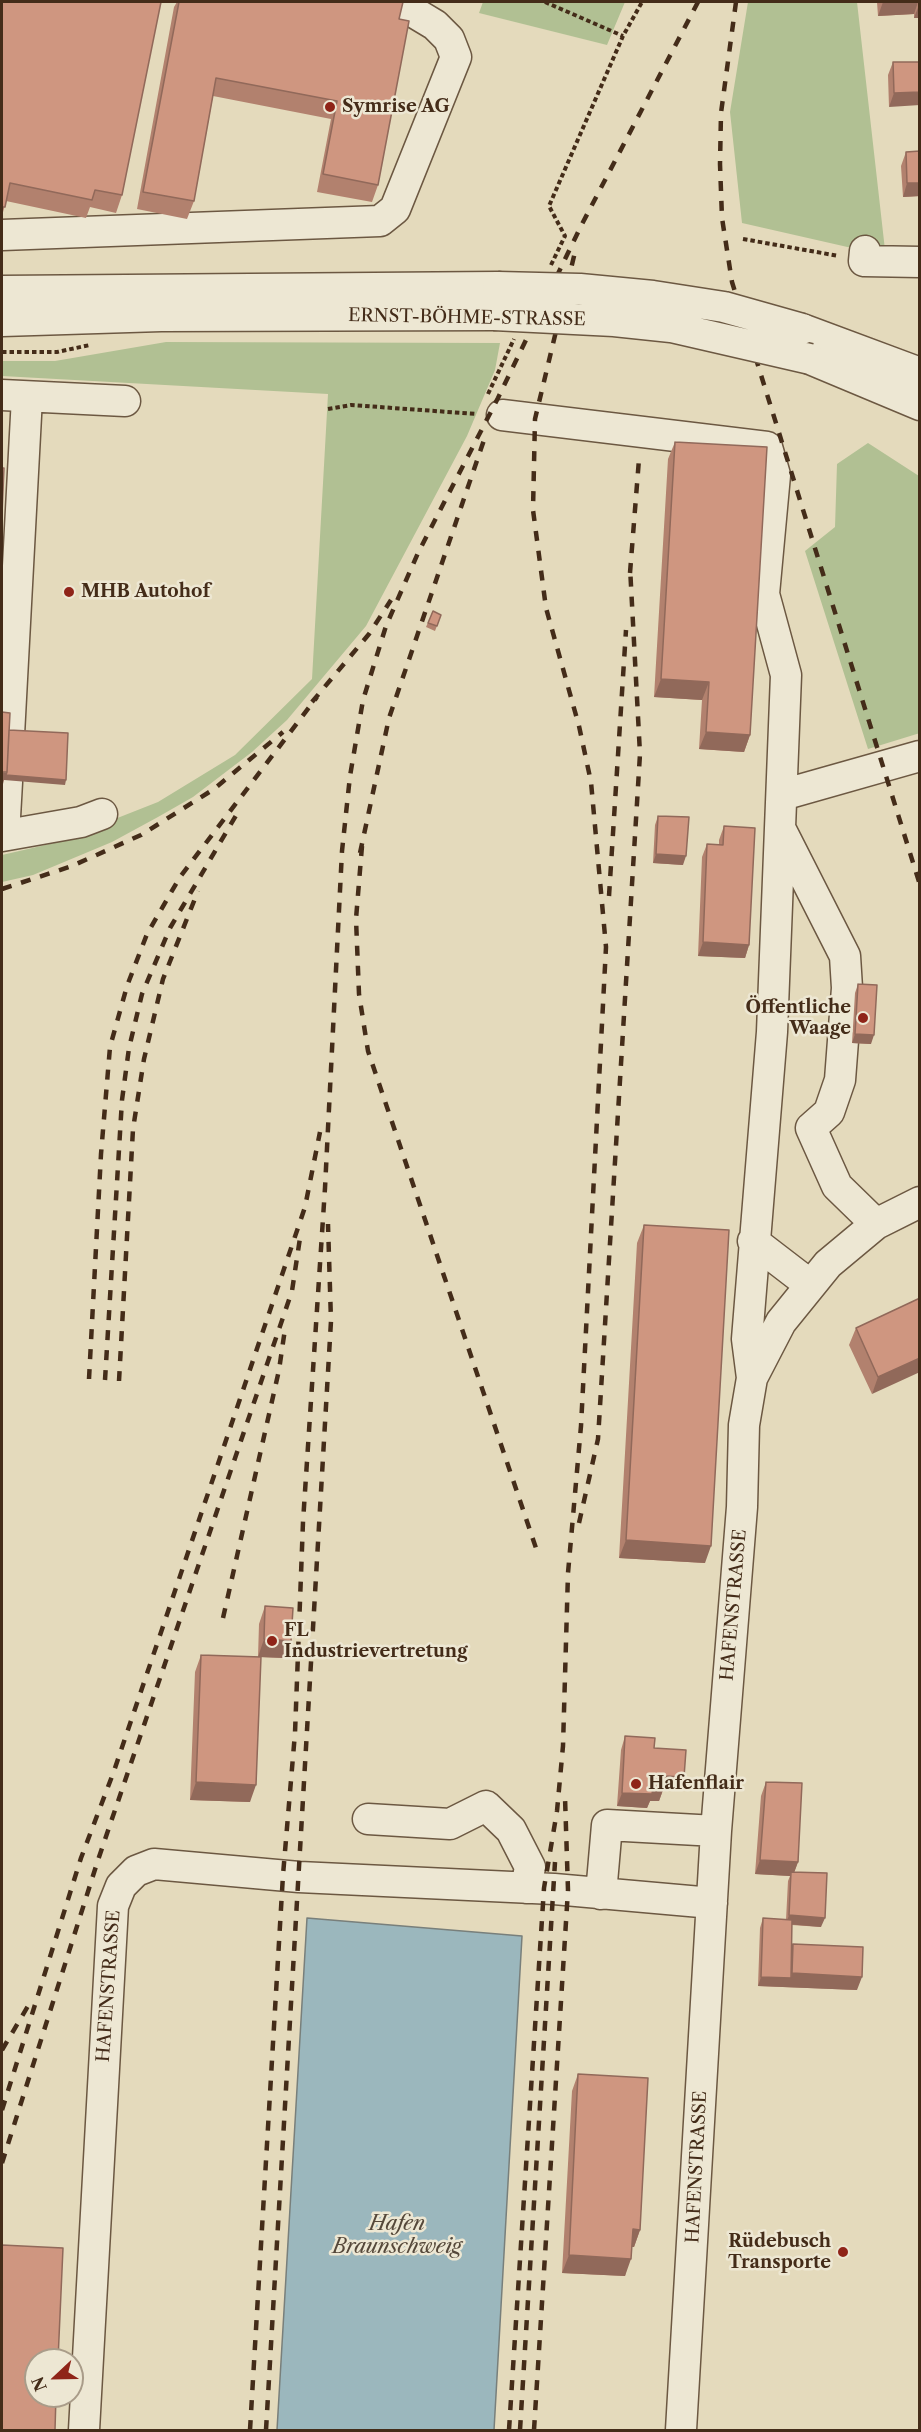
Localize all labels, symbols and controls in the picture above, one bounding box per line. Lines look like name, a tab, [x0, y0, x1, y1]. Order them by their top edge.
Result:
place label: Symrise AG	[342, 96, 450, 118]
marker: Symrise AG	[323, 100, 337, 114]
street label: ERNST-BÖHME-STRASSE	[348, 305, 586, 331]
place label: MHB Autohof	[81, 581, 210, 603]
marker: MHB Autohof	[62, 585, 76, 599]
place label: Öffentliche Waage	[745, 997, 851, 1040]
marker: Öffentliche Waage	[856, 1011, 870, 1025]
street label: HAFENSTRASSE	[717, 1528, 751, 1682]
place label: FL Industrievertretung	[284, 1620, 468, 1662]
marker: FL Industrievertretung	[265, 1634, 279, 1648]
place label: Hafenflair	[648, 1773, 744, 1795]
marker: Hafenflair	[629, 1777, 643, 1791]
street label: HAFENSTRASSE	[93, 1909, 125, 2063]
street label: HAFENSTRASSE	[682, 2090, 712, 2244]
water label: Hafen Braunschweig	[332, 2212, 462, 2259]
place label: Rüdebusch Transporte	[728, 2231, 831, 2274]
marker: Rüdebusch Transporte	[836, 2245, 850, 2259]
north arrow	[24, 2348, 84, 2408]
text: N	[27, 2374, 51, 2394]

